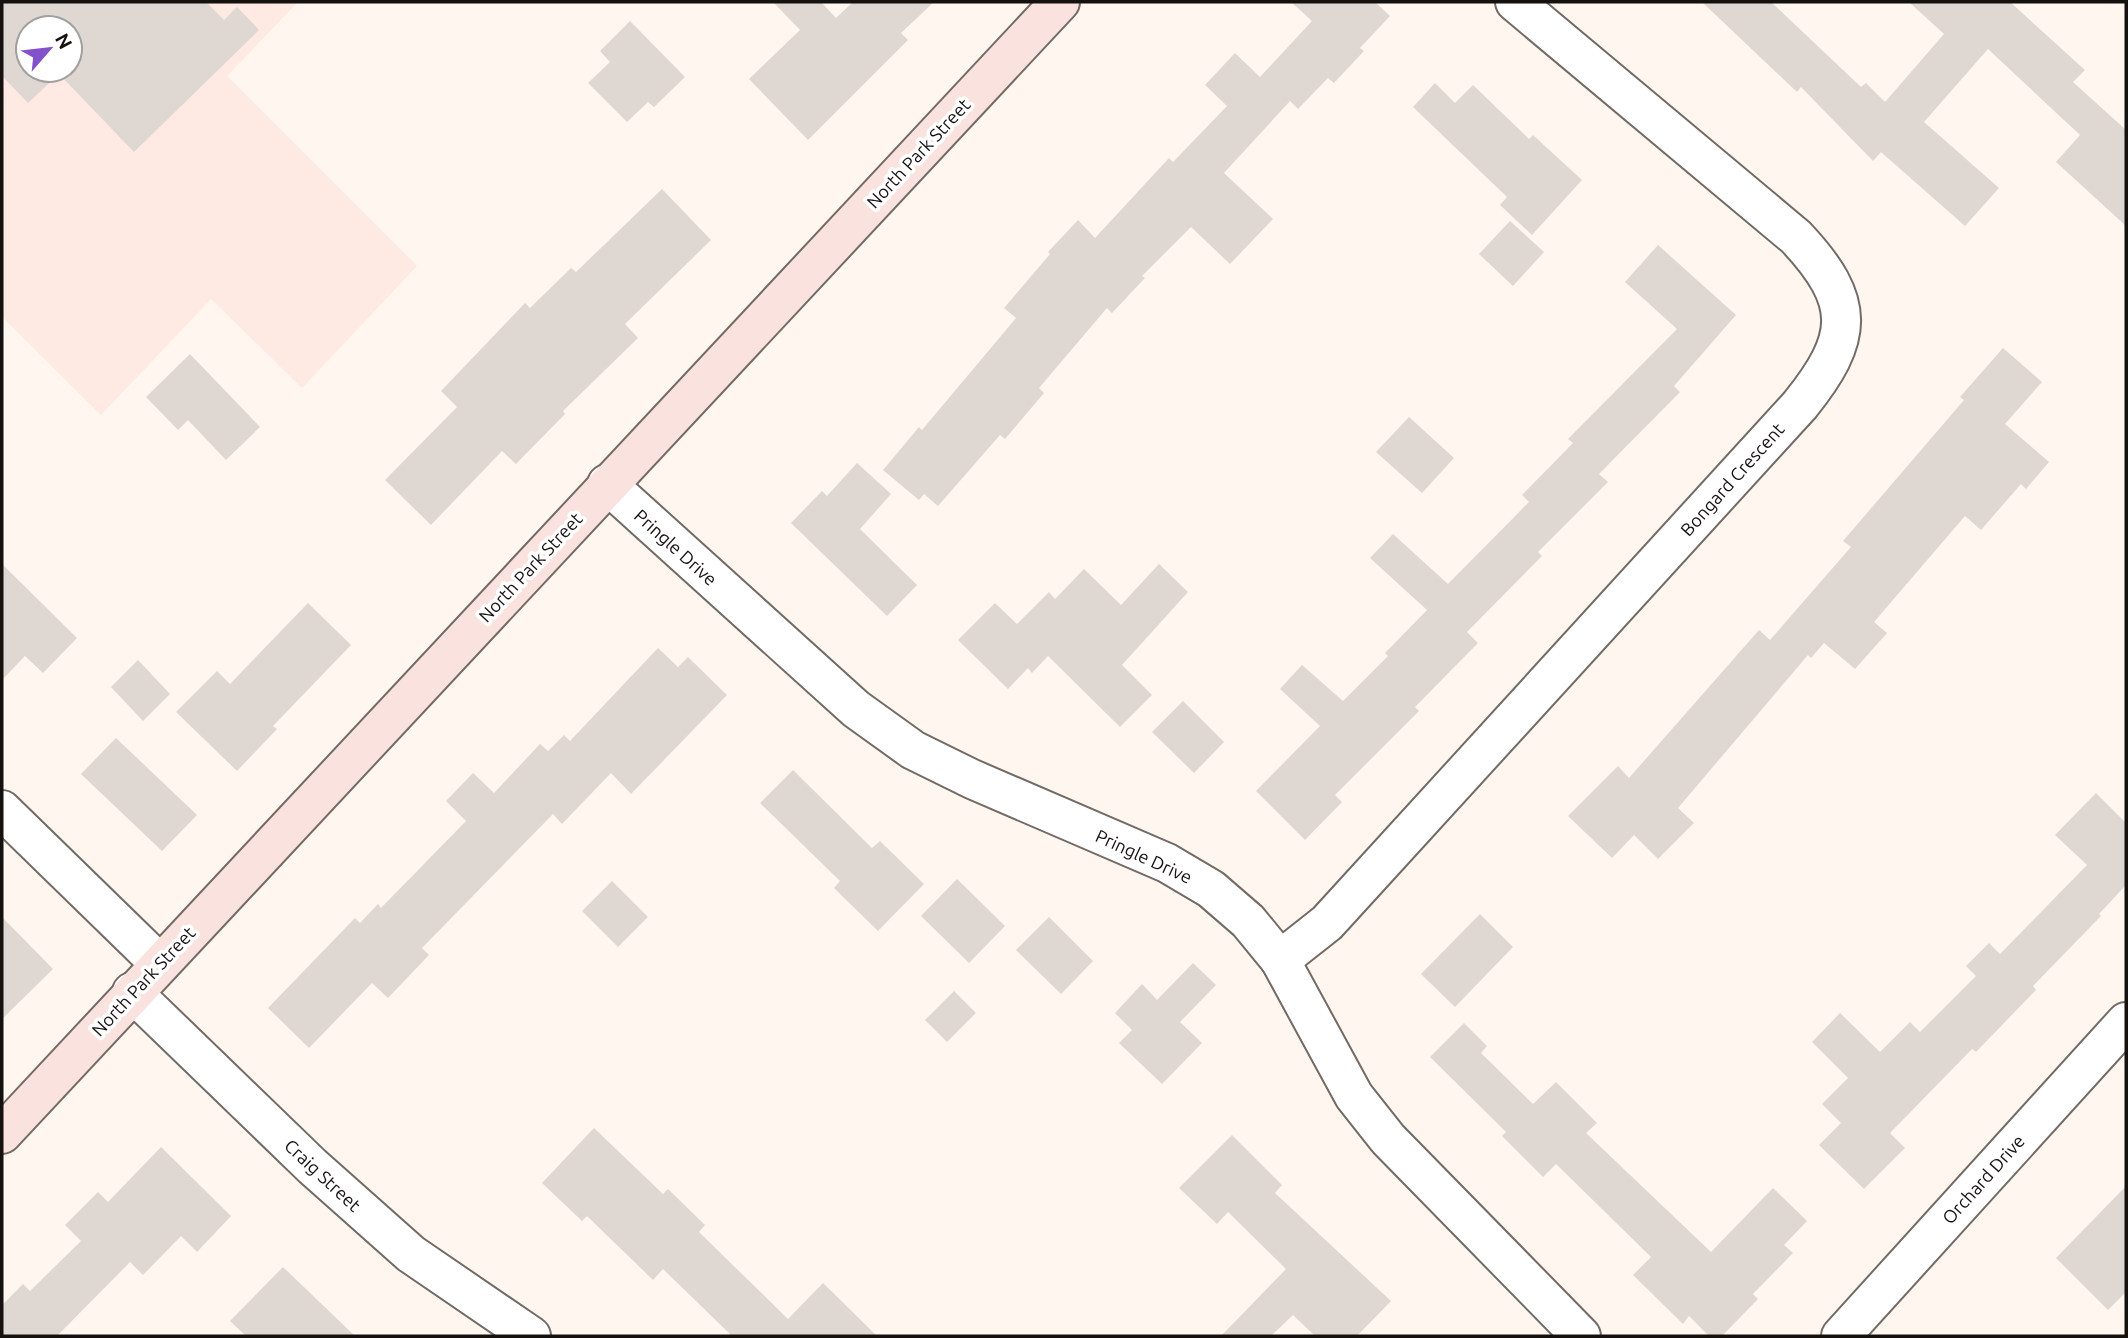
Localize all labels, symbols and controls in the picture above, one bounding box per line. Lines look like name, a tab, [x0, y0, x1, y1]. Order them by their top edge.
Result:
north arrow	[14, 14, 84, 84]
text: N	[51, 30, 77, 52]
street label: North Park Street	[862, 94, 974, 212]
street label: Bongard Crescent	[1676, 419, 1788, 539]
street label: Pringle Drive	[631, 505, 721, 589]
street label: North Park Street	[474, 508, 586, 626]
street label: Pringle Drive	[1093, 825, 1195, 887]
street label: North Park Street	[87, 922, 199, 1040]
street label: Orchard Drive	[1938, 1130, 2028, 1228]
street label: Craig Street	[281, 1135, 365, 1215]

